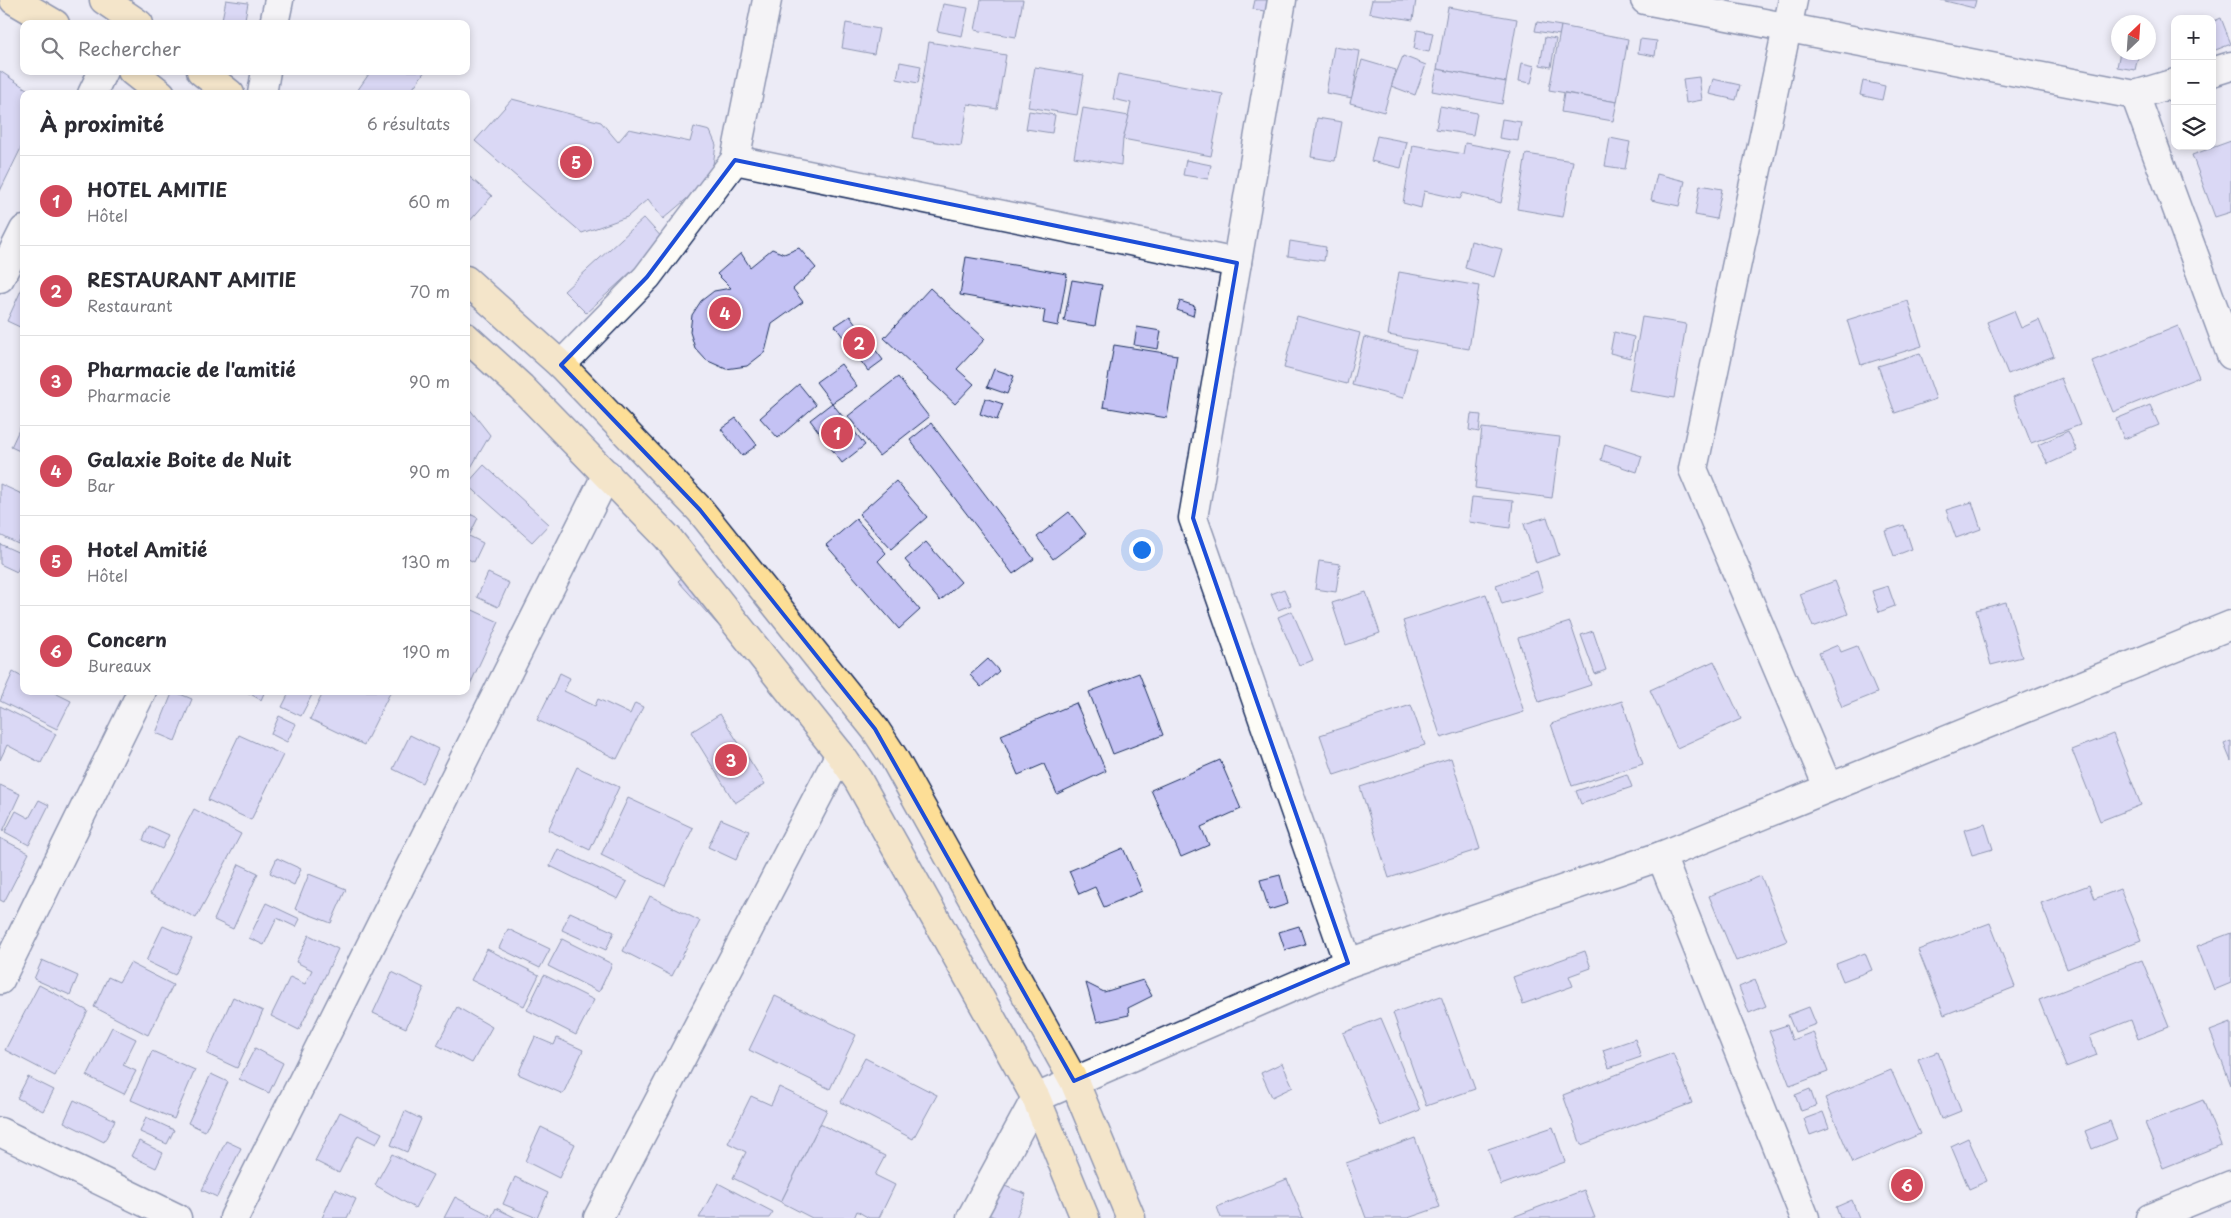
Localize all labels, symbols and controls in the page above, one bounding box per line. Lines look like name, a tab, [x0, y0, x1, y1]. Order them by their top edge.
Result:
north arrow	[2111, 15, 2156, 60]
map controls	[2171, 15, 2216, 150]
button: +	[2171, 15, 2216, 60]
search box	[20, 20, 470, 75]
icon: search	[38, 34, 66, 62]
text: Rechercher	[78, 34, 181, 62]
button: −	[2171, 60, 2216, 105]
button: layers	[2171, 105, 2216, 150]
text: À proximité	[40, 107, 164, 139]
text: 6 résultats	[367, 111, 450, 135]
pin: 5	[560, 143, 592, 181]
text: HOTEL AMITIE	[87, 175, 227, 203]
text: 1	[52, 189, 60, 213]
text: 60 m	[408, 189, 450, 213]
text: Hôtel	[87, 203, 128, 227]
text: RESTAURANT AMITIE	[87, 265, 296, 293]
text: 2	[50, 279, 62, 303]
text: 70 m	[410, 279, 450, 303]
text: Restaurant	[87, 293, 173, 317]
pin: 4	[709, 294, 741, 332]
pin: 2	[843, 324, 875, 362]
text: Pharmacie de l'amitié	[87, 355, 296, 383]
text: 3	[51, 369, 61, 393]
text: 90 m	[409, 369, 450, 393]
text: Pharmacie	[87, 383, 171, 407]
pin: 1	[821, 414, 853, 452]
text: Galaxie Boite de Nuit	[87, 445, 292, 473]
text: 4	[51, 459, 61, 483]
text: 90 m	[409, 459, 450, 483]
text: Bar	[87, 473, 115, 497]
text: Hotel Amitié	[87, 535, 207, 563]
your location	[1129, 537, 1155, 563]
text: 5	[51, 549, 61, 573]
text: 130 m	[402, 549, 450, 573]
text: Hôtel	[87, 563, 128, 587]
text: Concern	[87, 625, 167, 653]
text: 6	[50, 639, 62, 663]
text: 190 m	[402, 639, 450, 663]
text: Bureaux	[87, 653, 151, 677]
pin: 3	[715, 741, 747, 779]
pin: 6	[1891, 1166, 1923, 1204]

